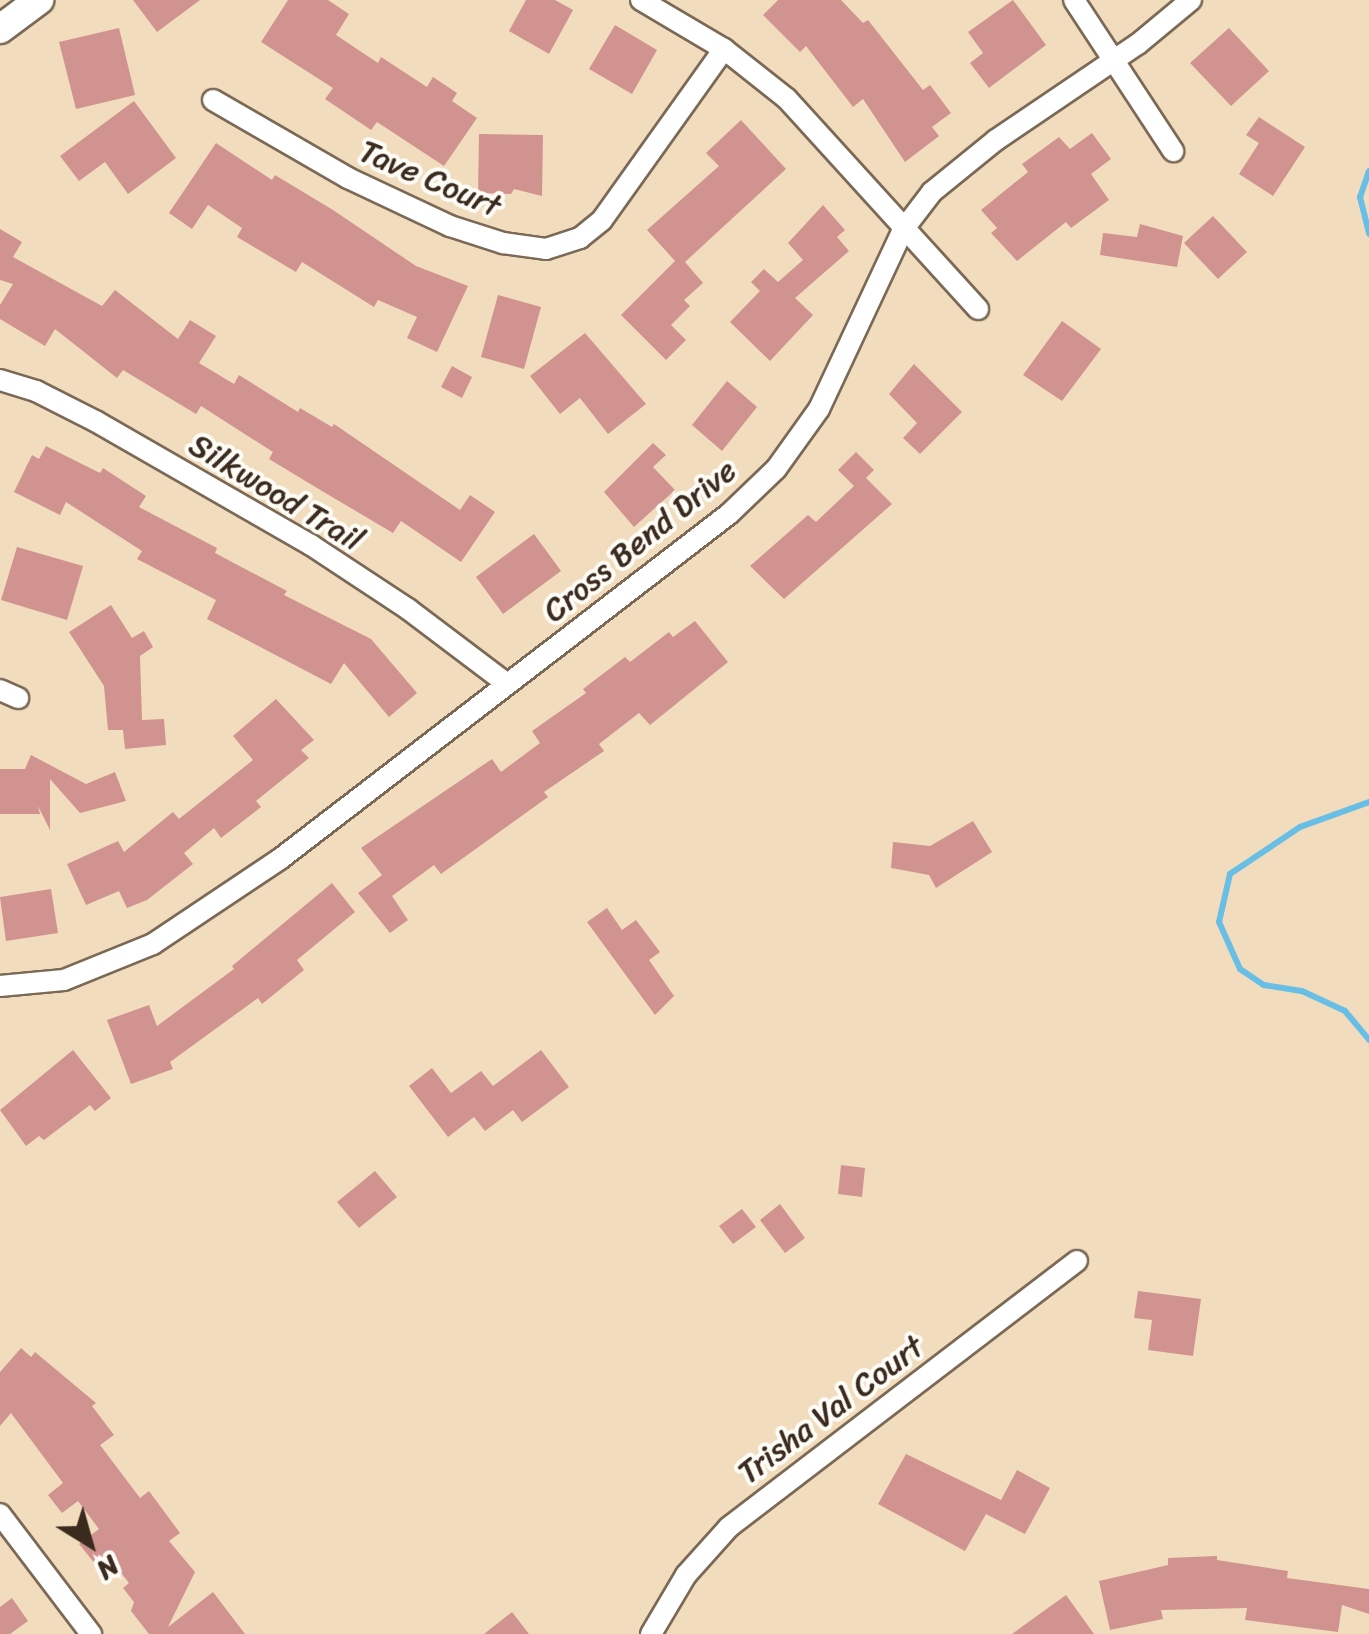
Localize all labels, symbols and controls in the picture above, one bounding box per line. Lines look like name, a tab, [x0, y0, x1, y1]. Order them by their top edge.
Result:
street label: Tave Court	[353, 132, 507, 226]
street label: Silkwood Trail	[182, 426, 370, 560]
street label: Cross Bend Drive	[536, 452, 744, 630]
street label: Trisha Val Court	[730, 1327, 932, 1493]
north arrow	[40, 1494, 140, 1594]
text: N	[86, 1543, 131, 1594]

